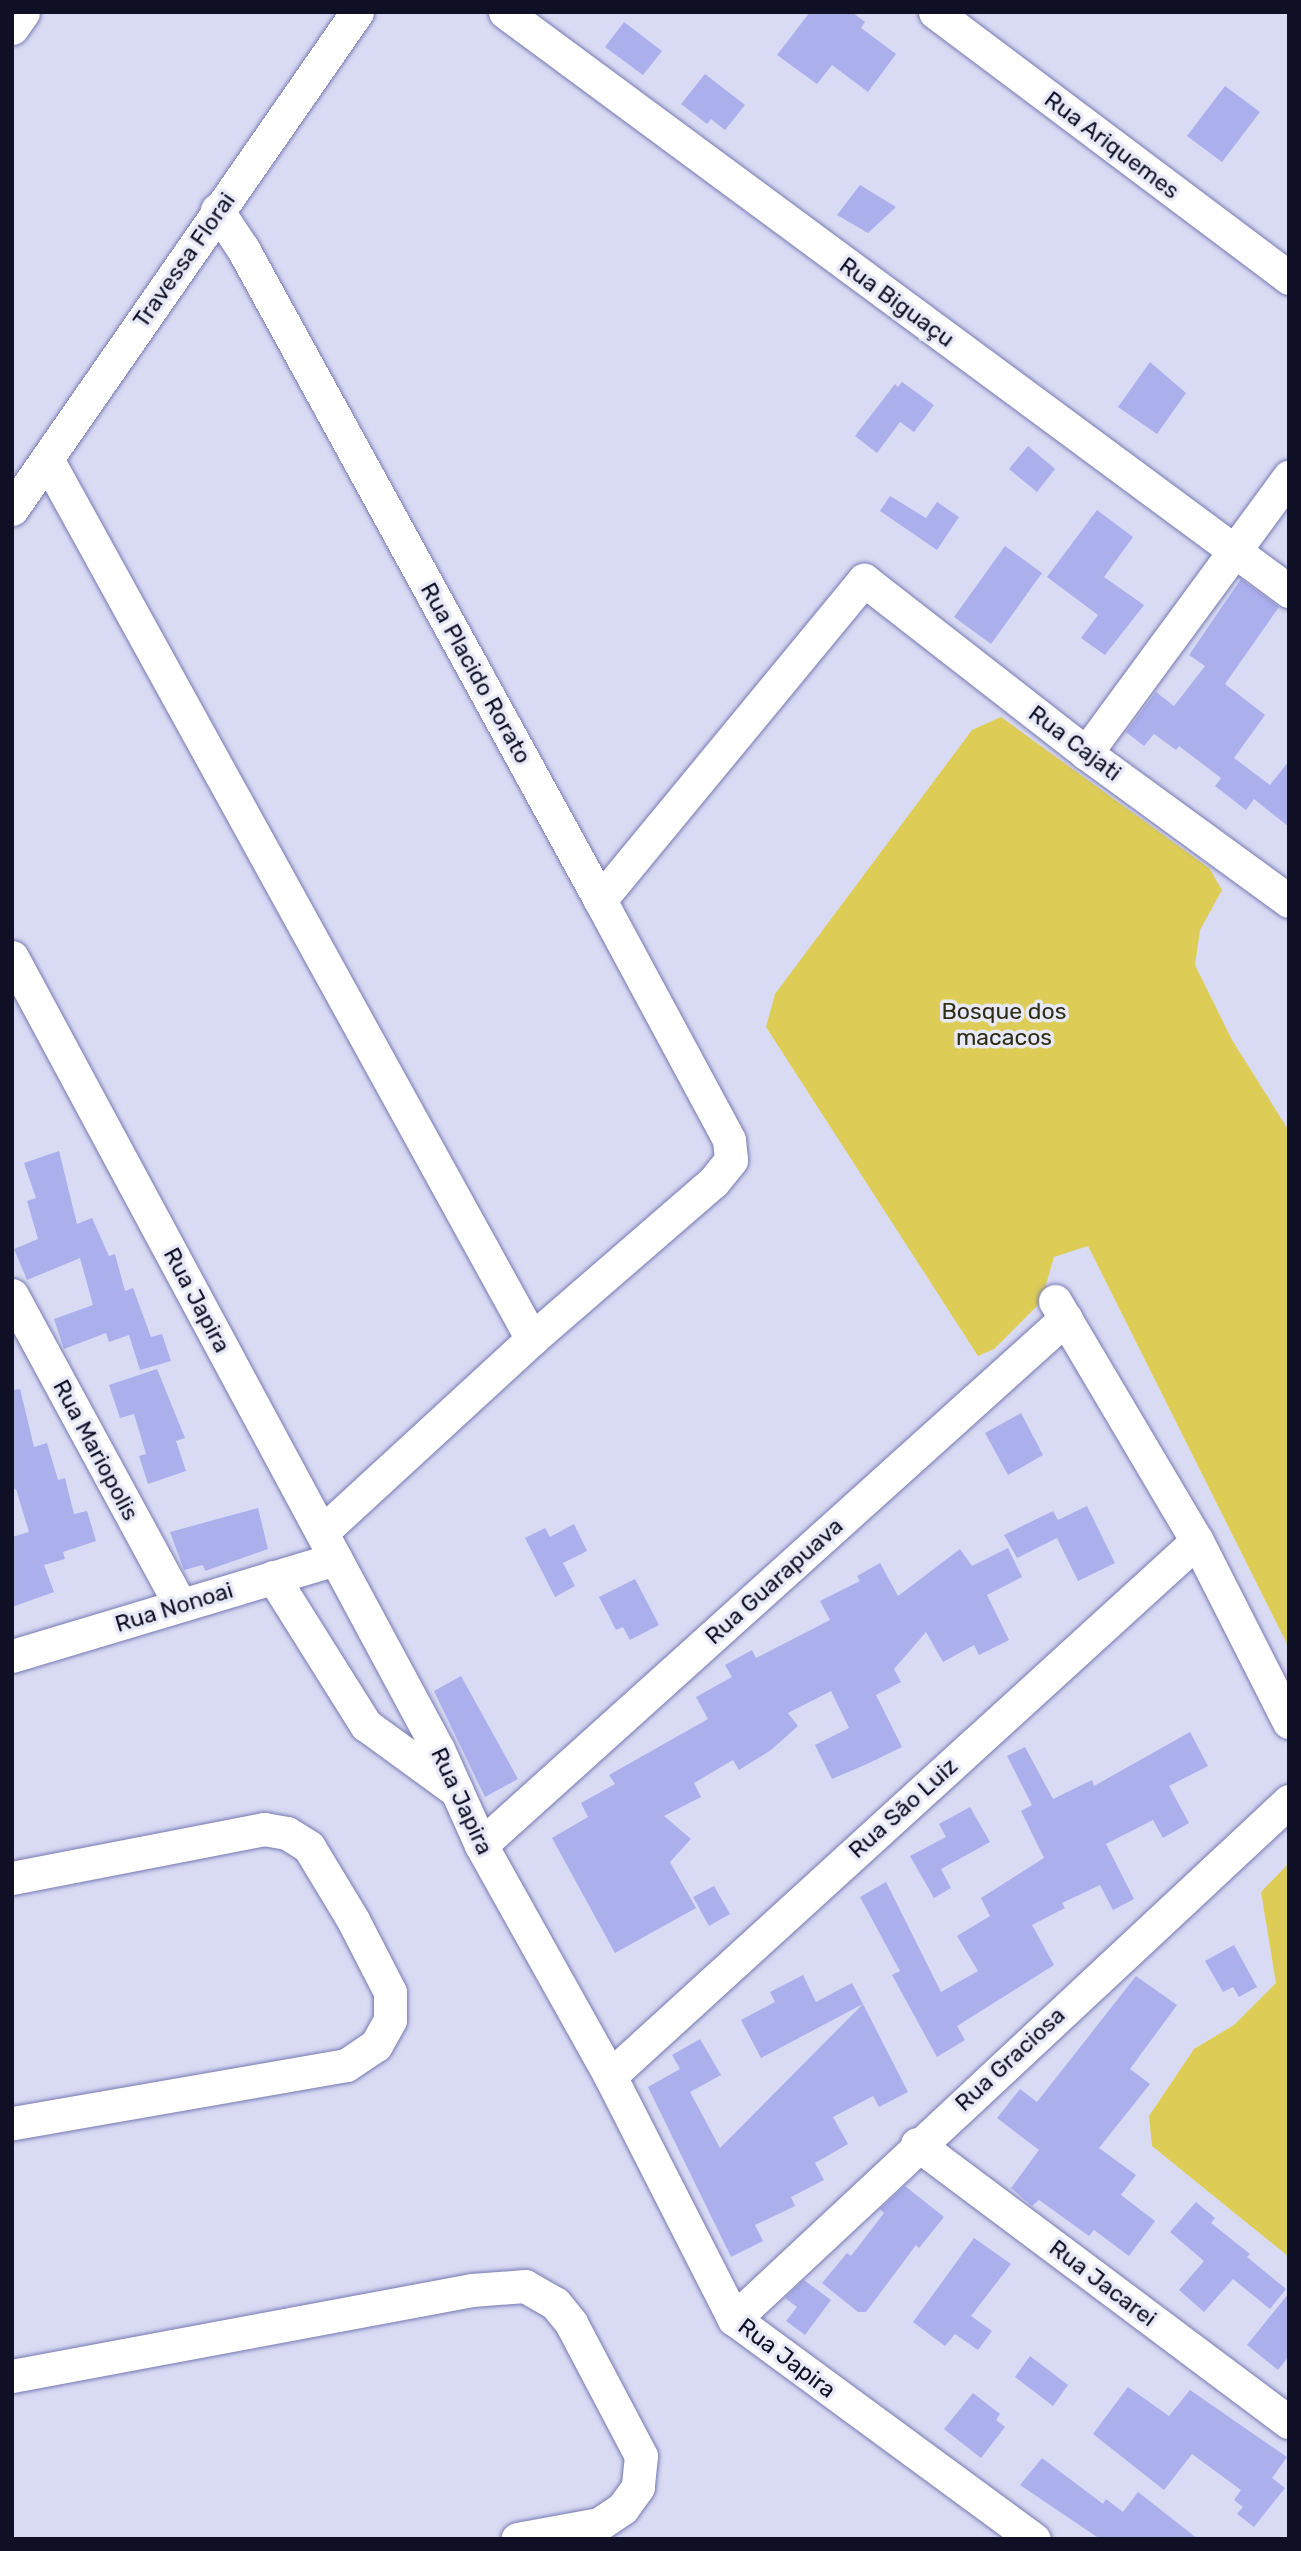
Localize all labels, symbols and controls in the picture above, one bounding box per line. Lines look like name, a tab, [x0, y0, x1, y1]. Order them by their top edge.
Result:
street label: Rua Ariquemes	[1039, 85, 1185, 205]
street label: Travessa Florai	[127, 187, 241, 333]
street label: Rua Biguaçu	[834, 251, 960, 353]
street label: Rua Placido Rorato	[415, 578, 537, 768]
street label: Rua Cajati	[1023, 699, 1127, 787]
park label: Bosque dos macacos	[942, 997, 1066, 1051]
street label: Rua Japira	[158, 1243, 236, 1357]
street label: Rua Mariopolis	[47, 1375, 145, 1525]
street label: Rua Guarapuava	[699, 1512, 849, 1650]
street label: Rua Nonoai	[112, 1576, 236, 1638]
street label: Rua Japira	[425, 1743, 499, 1859]
street label: Rua São Luiz	[843, 1752, 963, 1864]
street label: Rua Graciosa	[949, 2001, 1071, 2117]
street label: Rua Jacarei	[1044, 2234, 1162, 2332]
street label: Rua Japira	[733, 2312, 841, 2404]

